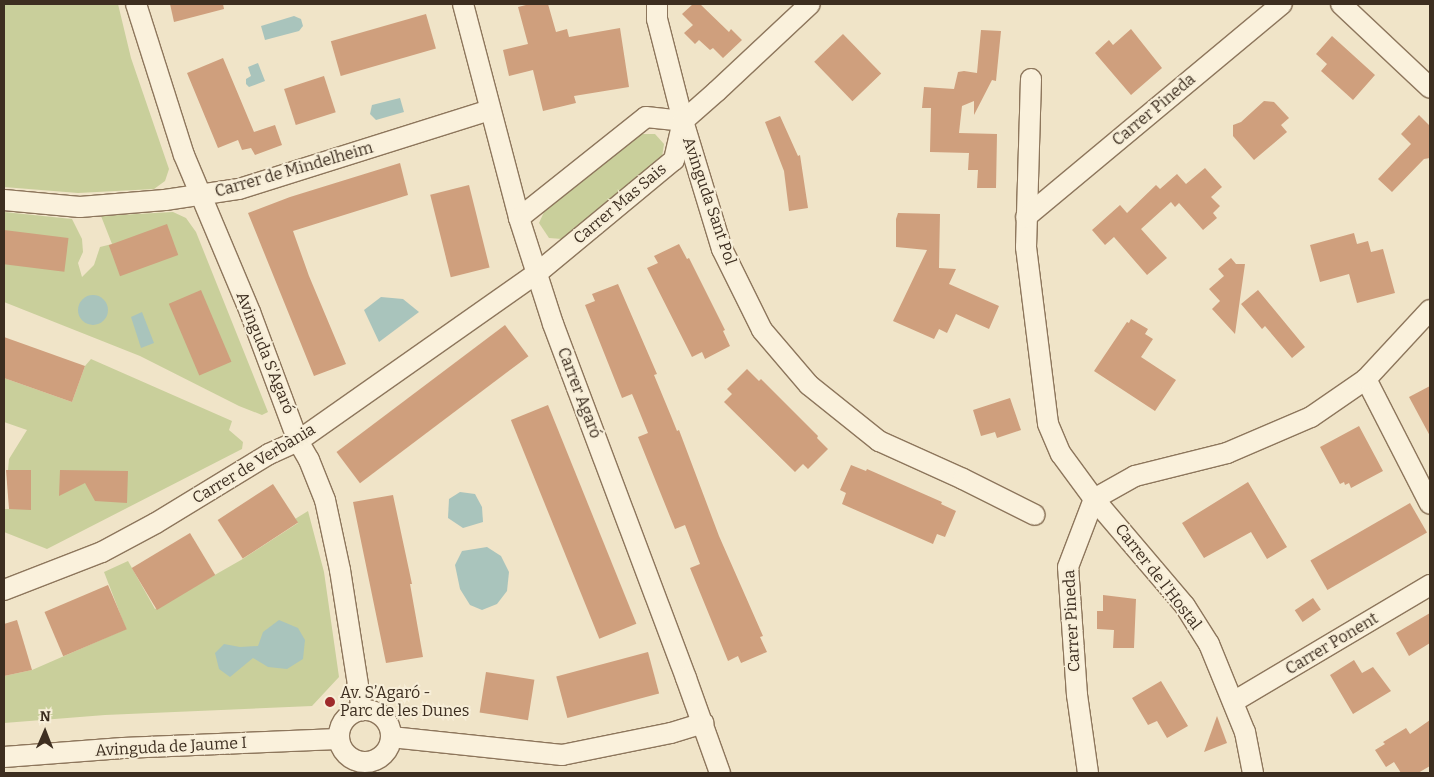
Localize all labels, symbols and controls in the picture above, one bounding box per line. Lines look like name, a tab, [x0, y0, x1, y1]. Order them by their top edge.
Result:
street label: Carrer Pineda	[1109, 70, 1199, 150]
street label: Avinguda Sant Pol	[678, 134, 740, 268]
street label: Carrer de Mindelheim	[213, 138, 375, 202]
street label: Carrer Mas Sais	[570, 160, 670, 248]
street label: Avinguda S'Agaró	[232, 289, 298, 417]
street label: Carrer Agaró	[553, 345, 605, 441]
street label: Carrer de Verbània	[189, 420, 319, 508]
street label: Carrer de l'Hostal	[1111, 520, 1205, 634]
street label: Carrer Pineda	[1060, 569, 1084, 673]
street label: Carrer Ponent	[1282, 609, 1382, 679]
place label: Av. S’Agaró - Parc de les Dunes	[340, 683, 469, 721]
marker: Av. S’Agaró - Parc de les Dunes	[324, 696, 336, 708]
north arrow	[20, 707, 70, 757]
text: N	[40, 708, 51, 725]
street label: Avinguda de Jaume I	[95, 733, 247, 761]

